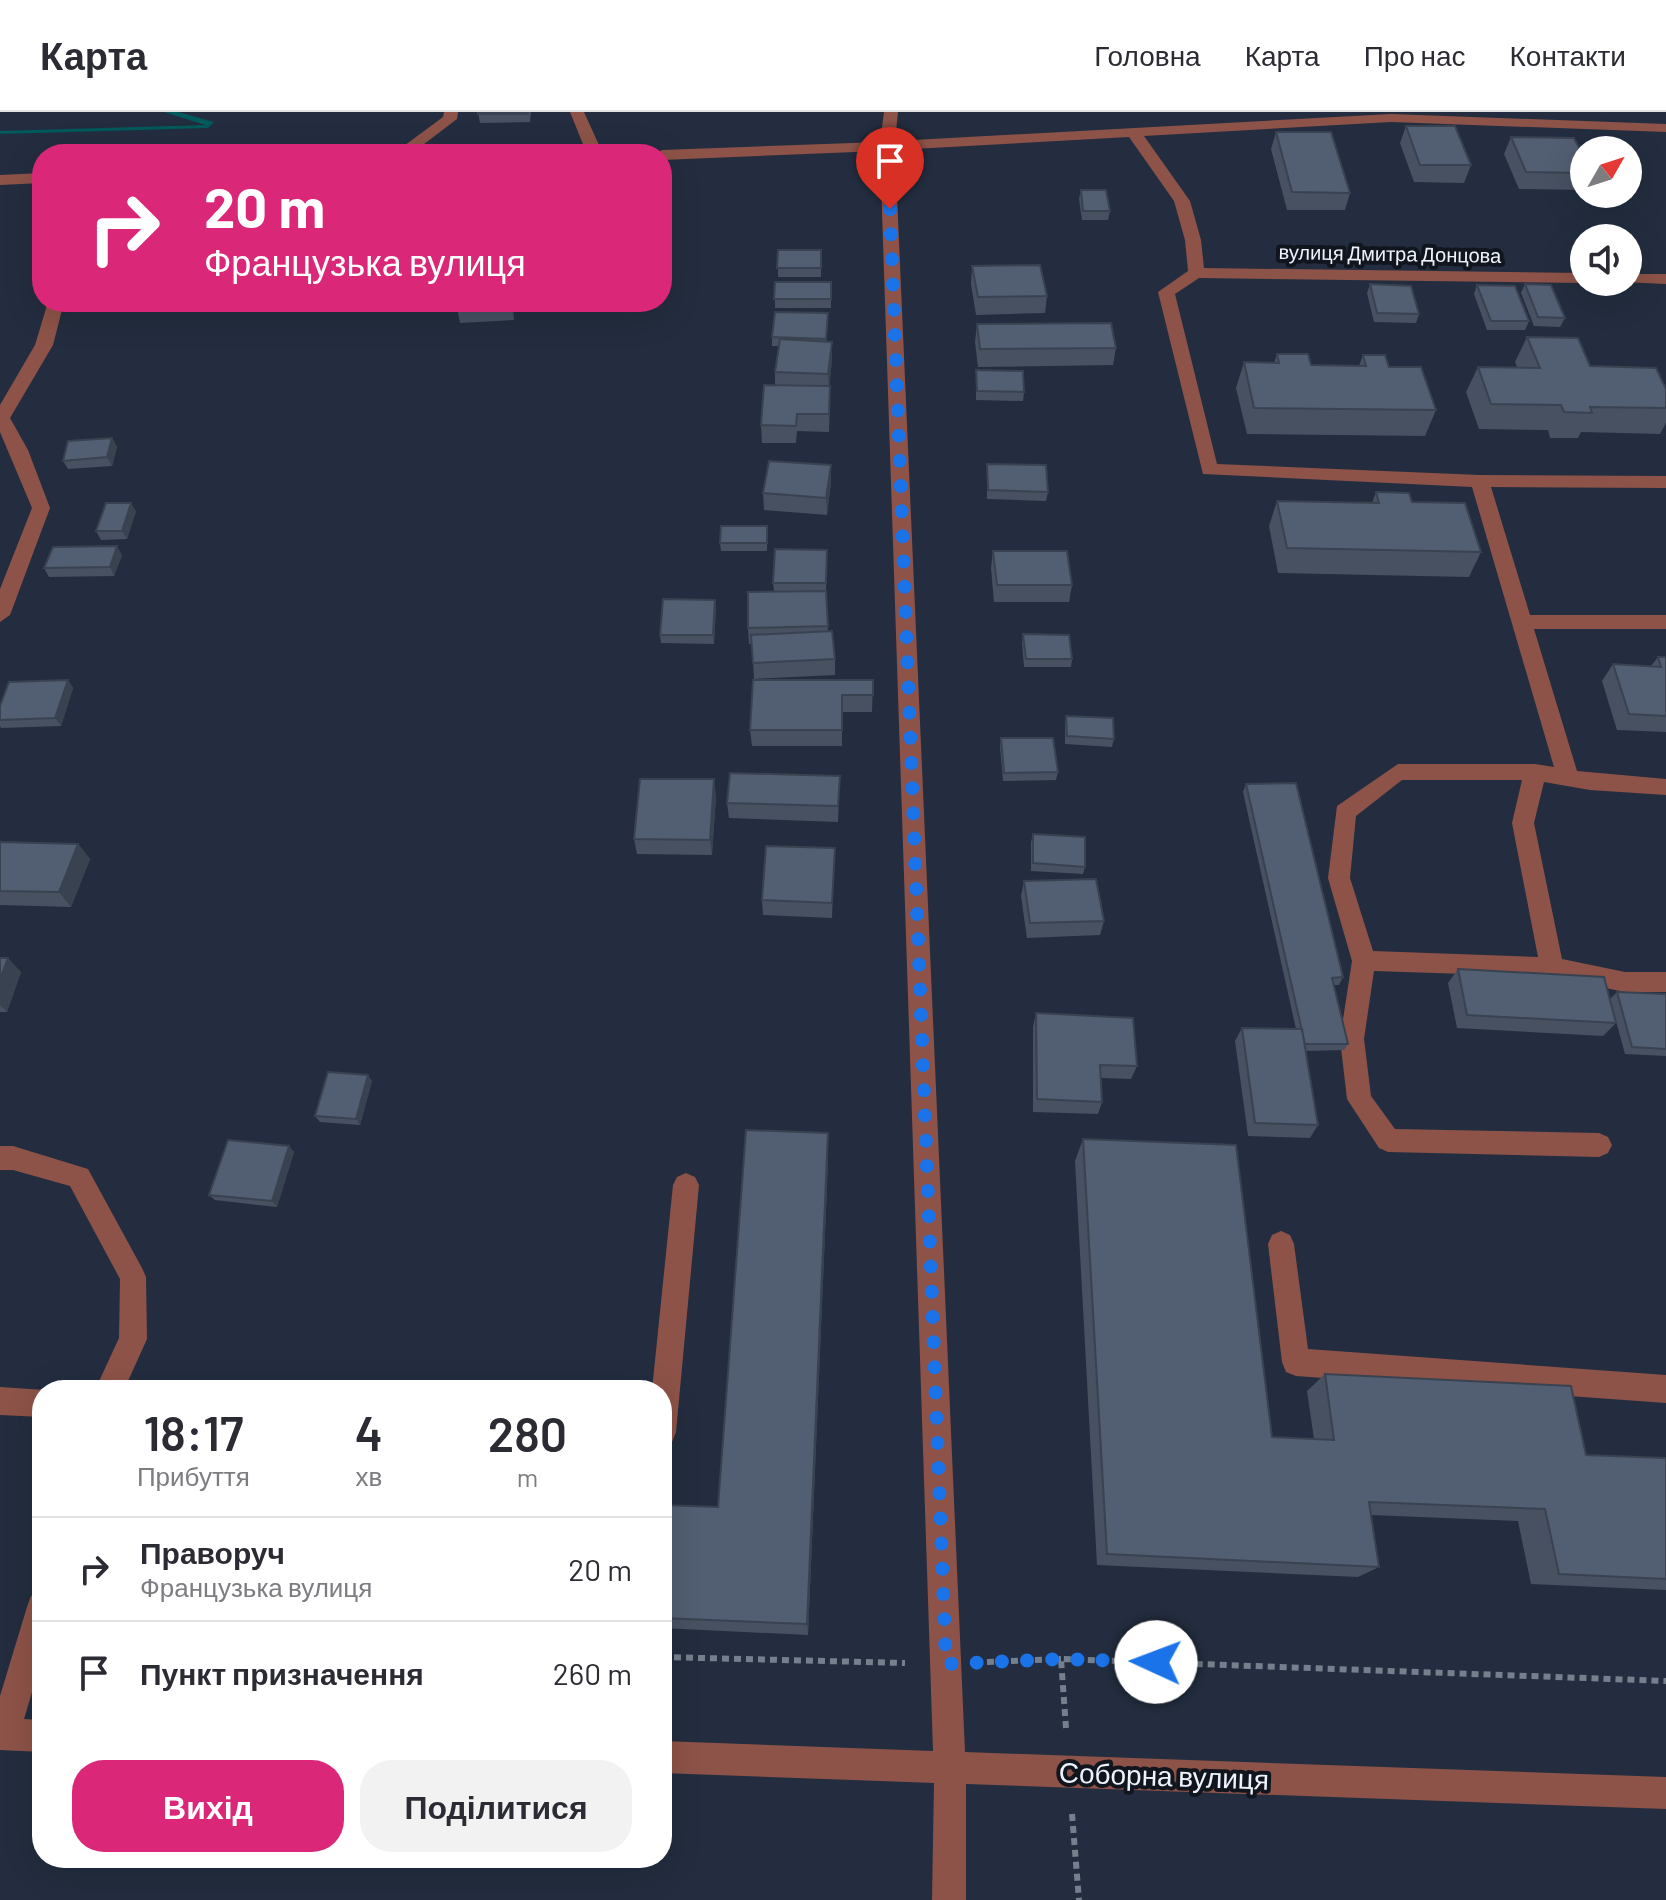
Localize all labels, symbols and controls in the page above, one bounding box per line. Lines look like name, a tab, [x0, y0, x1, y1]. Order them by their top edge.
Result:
text: Карта	[40, 32, 147, 78]
text: Головна	[1094, 38, 1201, 72]
text: Карта	[1245, 38, 1320, 72]
text: Про нас	[1364, 38, 1466, 72]
text: Контакти	[1510, 38, 1626, 72]
pin	[856, 127, 924, 209]
north arrow	[1570, 136, 1642, 208]
map controls	[1570, 136, 1642, 296]
icon: arrive	[868, 139, 912, 183]
text: 20 m	[204, 172, 325, 239]
icon: right	[72, 176, 176, 280]
button: sound	[1570, 224, 1642, 296]
street label: вулиця Дмитра Донцова	[1279, 239, 1502, 267]
text: Французька вулиця	[204, 240, 526, 283]
text: 18:17	[143, 1403, 243, 1461]
text: 4	[355, 1403, 383, 1461]
text: 280	[488, 1404, 567, 1462]
text: Прибуття	[137, 1460, 250, 1491]
text: хв	[355, 1460, 382, 1491]
text: m	[517, 1461, 538, 1492]
text: Праворуч	[140, 1534, 285, 1570]
icon: right	[72, 1547, 116, 1591]
text: 20 m	[568, 1551, 632, 1587]
text: Французька вулиця	[140, 1571, 372, 1602]
position arrow	[1114, 1620, 1198, 1704]
icon: arrive	[72, 1651, 116, 1695]
text: Пункт призначення	[140, 1655, 424, 1691]
text: 260 m	[553, 1655, 632, 1691]
street label: Соборна вулиця	[1058, 1754, 1270, 1796]
button: Вихід	[72, 1760, 344, 1852]
button: Поділитися	[360, 1760, 632, 1852]

